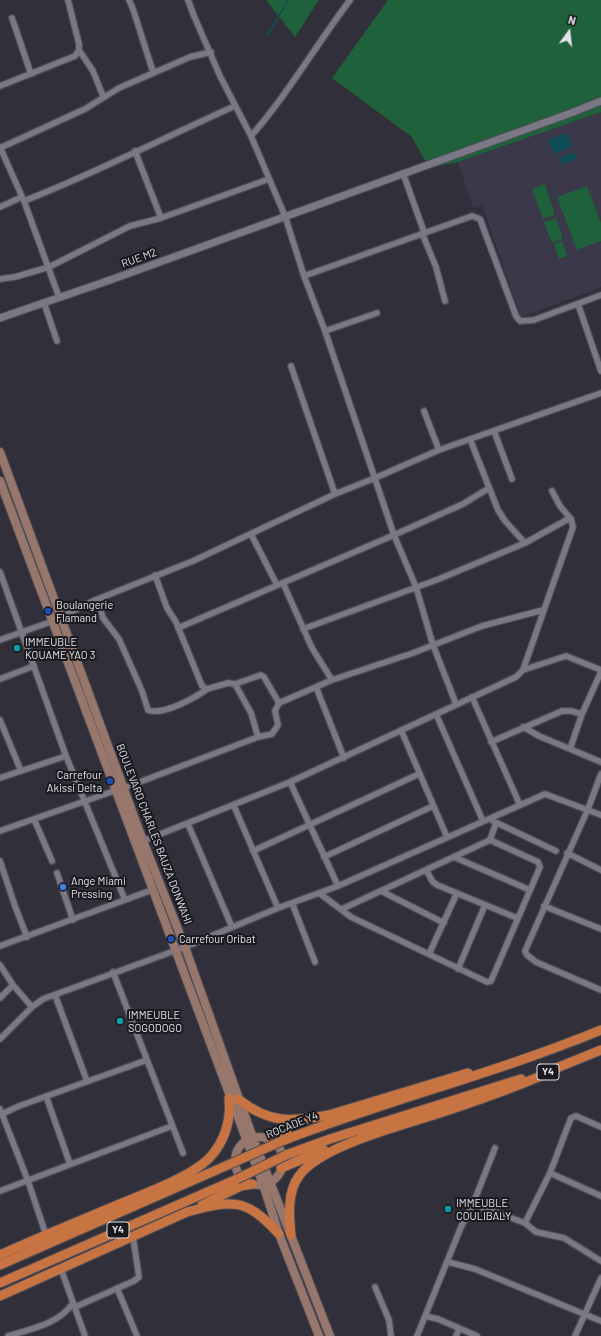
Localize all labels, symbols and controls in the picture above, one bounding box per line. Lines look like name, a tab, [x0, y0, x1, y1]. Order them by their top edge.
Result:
north arrow	[549, 12, 589, 52]
text: N	[567, 13, 577, 27]
street label: RUE M2	[120, 246, 158, 270]
place label: Boulangerie Flamand	[56, 598, 113, 624]
marker: Boulangerie Flamand	[43, 606, 53, 616]
place label: IMMEUBLE KOUAME YAO 3	[25, 635, 95, 661]
marker: IMMEUBLE KOUAME YAO 3	[12, 643, 22, 653]
street label: BOULEVARD CHARLES BAUZA DONWAHI	[113, 742, 195, 926]
place label: Carrefour Akissi Delta	[47, 768, 102, 794]
marker: Carrefour Akissi Delta	[105, 776, 115, 786]
place label: Ange Miami Pressing	[71, 874, 126, 900]
marker: Ange Miami Pressing	[58, 882, 68, 892]
place label: Carrefour Oribat	[179, 932, 256, 946]
marker: Carrefour Oribat	[166, 934, 176, 944]
place label: IMMEUBLE SOGODOGO	[128, 1008, 182, 1034]
marker: IMMEUBLE SOGODOGO	[115, 1016, 125, 1026]
road number: Y4	[537, 1064, 559, 1080]
street label: ROCADE Y4	[264, 1109, 320, 1141]
place label: IMMEUBLE COULIBALY	[456, 1196, 511, 1222]
marker: IMMEUBLE COULIBALY	[443, 1204, 453, 1214]
road number: Y4	[107, 1222, 129, 1238]

